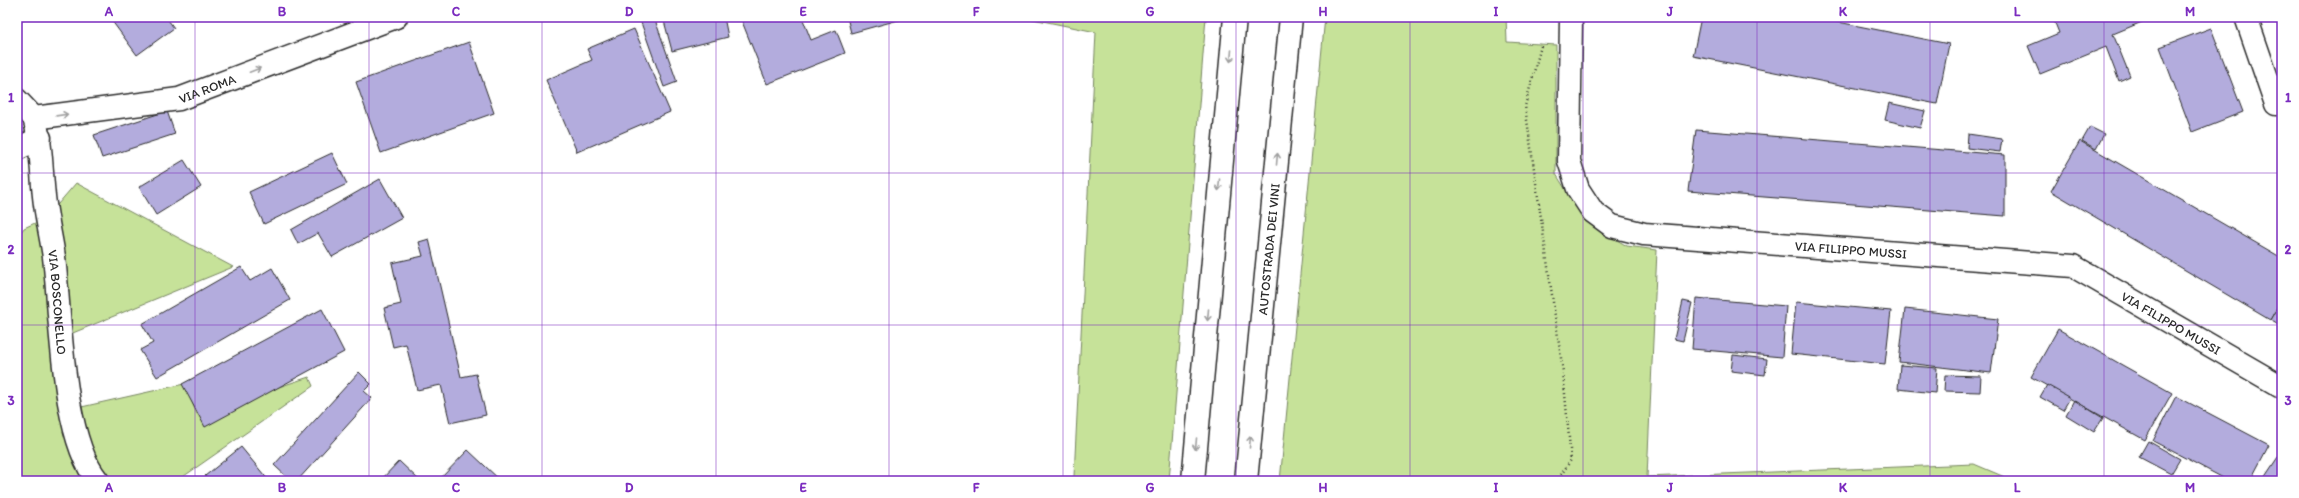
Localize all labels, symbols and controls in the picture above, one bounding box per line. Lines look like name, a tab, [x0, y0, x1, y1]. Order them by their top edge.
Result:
text: A	[104, 4, 114, 19]
text: B	[278, 4, 287, 19]
text: C	[452, 4, 461, 19]
text: D	[625, 4, 634, 19]
text: E	[799, 4, 807, 19]
text: F	[973, 4, 980, 19]
text: G	[1146, 4, 1155, 19]
text: H	[1319, 4, 1328, 19]
text: I	[1494, 4, 1499, 19]
text: J	[1666, 4, 1674, 19]
text: K	[1839, 4, 1848, 19]
text: L	[2014, 4, 2021, 19]
text: M	[2185, 4, 2195, 19]
one-way arrow	[1227, 49, 1235, 62]
one-way arrow	[249, 66, 261, 74]
street label: VIA ROMA	[176, 71, 238, 106]
text: 1	[8, 90, 14, 105]
text: 1	[2285, 90, 2291, 105]
one-way arrow	[55, 111, 68, 119]
one-way arrow	[1273, 153, 1281, 166]
one-way arrow	[1216, 178, 1223, 191]
street label: AUTOSTRADA DEI VINI	[1255, 182, 1282, 316]
street label: VIA FILIPPO MUSSI	[1794, 238, 1908, 261]
text: 2	[8, 242, 15, 257]
text: 2	[2285, 242, 2292, 257]
street label: VIA BOSCONELLO	[46, 249, 70, 355]
street label: VIA FILIPPO MUSSI	[2119, 288, 2224, 357]
one-way arrow	[1204, 308, 1211, 321]
text: 3	[7, 393, 15, 408]
text: 3	[2284, 393, 2292, 408]
one-way arrow	[1246, 436, 1254, 449]
one-way arrow	[1192, 437, 1200, 450]
text: A	[104, 480, 114, 495]
text: B	[278, 480, 287, 495]
text: C	[452, 480, 461, 495]
text: D	[625, 480, 634, 495]
text: E	[799, 480, 807, 495]
text: F	[973, 480, 980, 495]
text: G	[1146, 480, 1155, 495]
text: H	[1319, 480, 1328, 495]
text: I	[1494, 480, 1499, 495]
text: J	[1666, 480, 1674, 495]
text: K	[1839, 480, 1848, 495]
text: L	[2014, 480, 2021, 495]
text: M	[2185, 480, 2195, 495]

